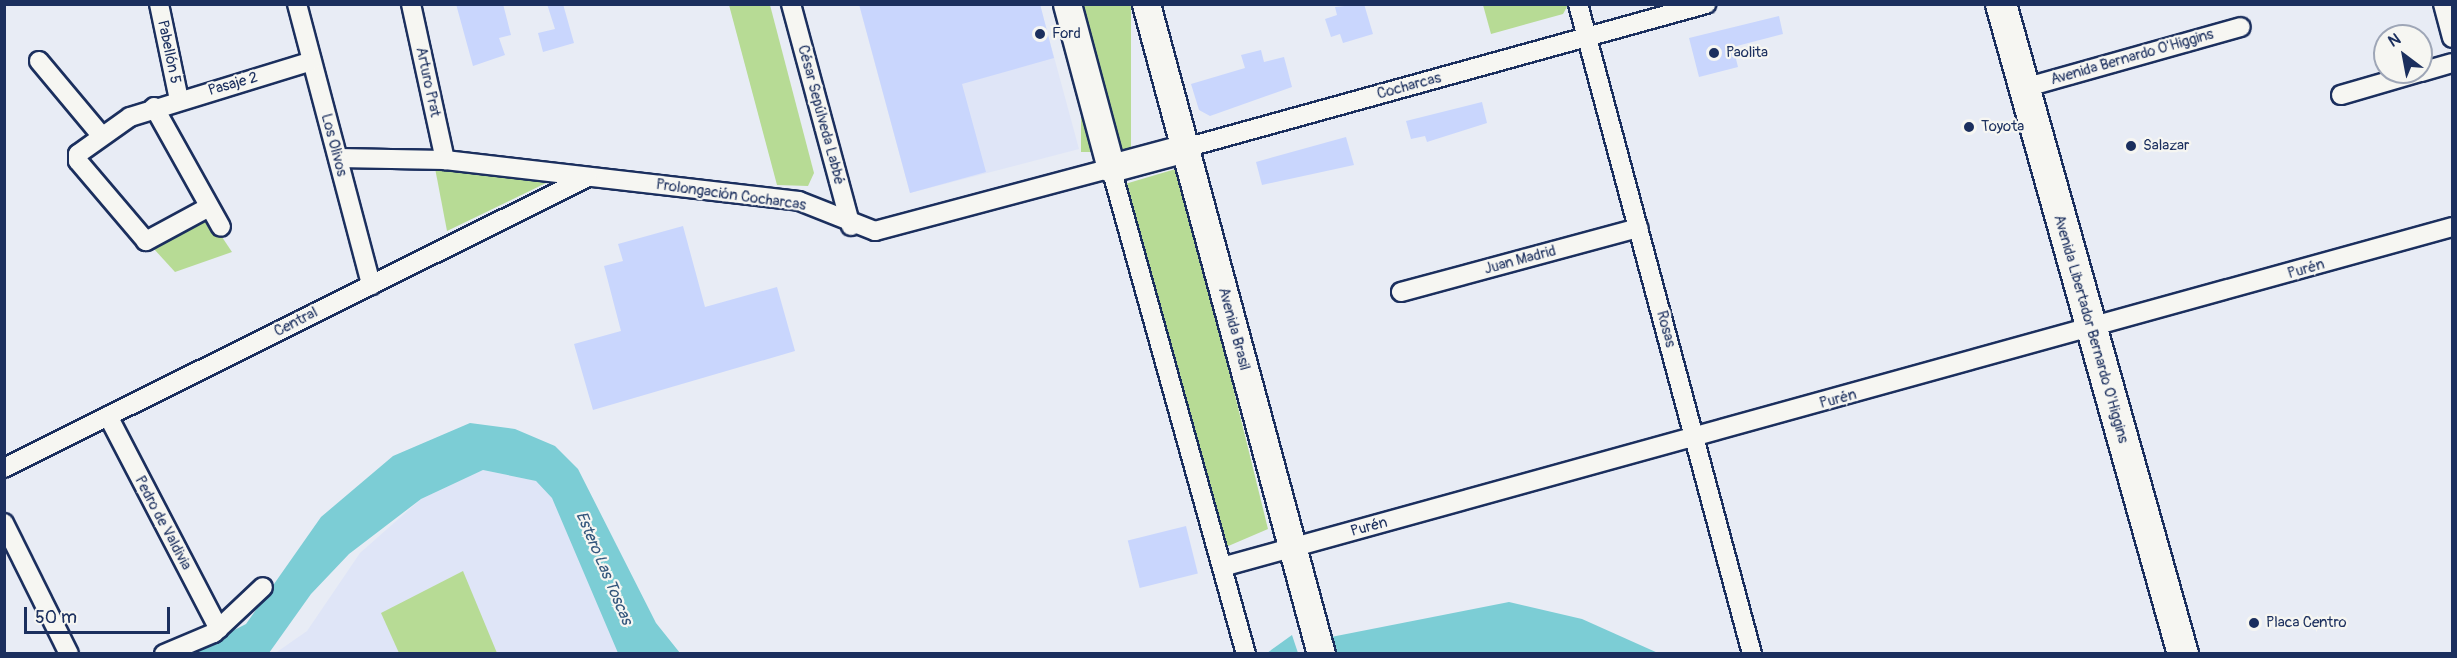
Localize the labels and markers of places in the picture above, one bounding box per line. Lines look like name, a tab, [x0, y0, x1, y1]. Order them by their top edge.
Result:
place label: Ford	[1052, 25, 1081, 43]
marker: Ford	[1033, 27, 1047, 41]
place label: Paolita	[1726, 44, 1768, 62]
marker: Paolita	[1707, 46, 1721, 60]
place label: Toyota	[1981, 118, 2024, 136]
marker: Toyota	[1962, 120, 1976, 134]
place label: Salazar	[2143, 137, 2189, 155]
marker: Salazar	[2124, 139, 2138, 153]
place label: Placa Centro	[2266, 614, 2347, 632]
marker: Placa Centro	[2247, 616, 2261, 630]

